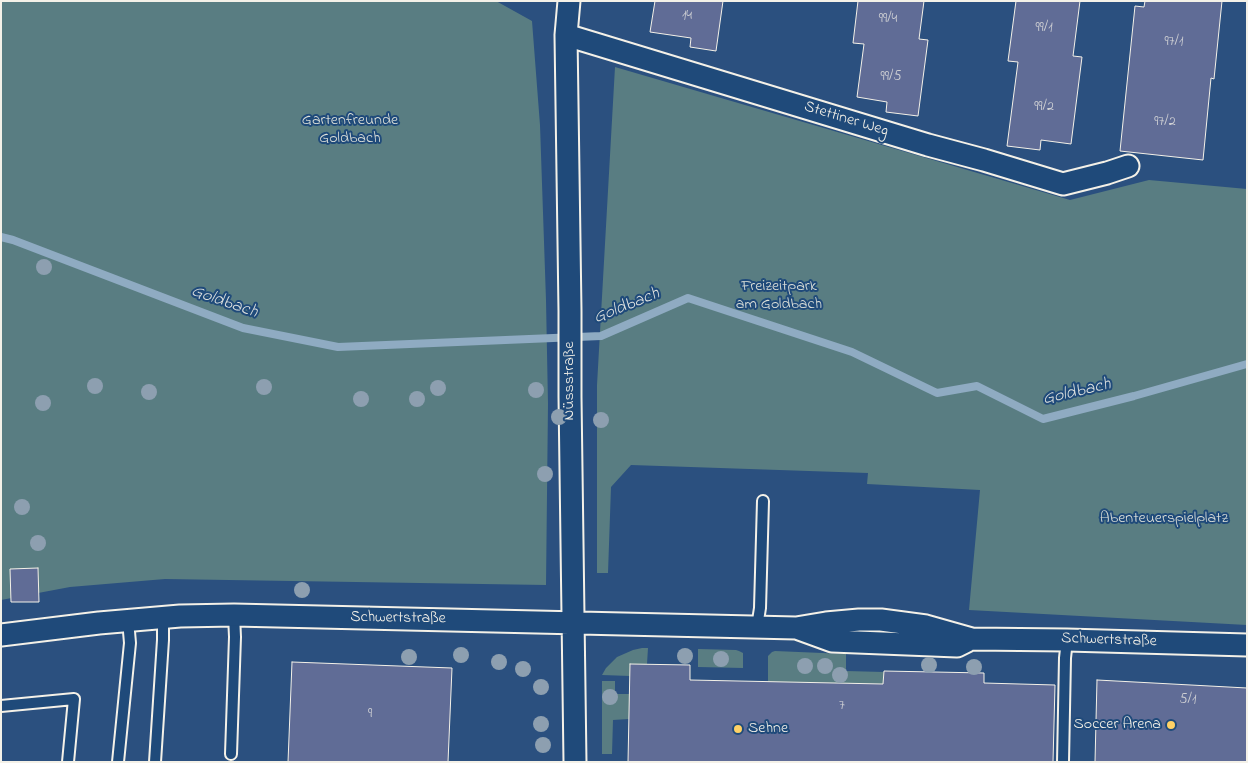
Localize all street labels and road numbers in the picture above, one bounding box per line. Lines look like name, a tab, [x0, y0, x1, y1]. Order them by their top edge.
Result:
street label: Stettiner Weg	[801, 98, 891, 142]
street label: Nüssstraße	[560, 342, 580, 420]
street label: Schwertstraße	[350, 609, 446, 629]
street label: Schwertstraße	[1061, 630, 1157, 652]

